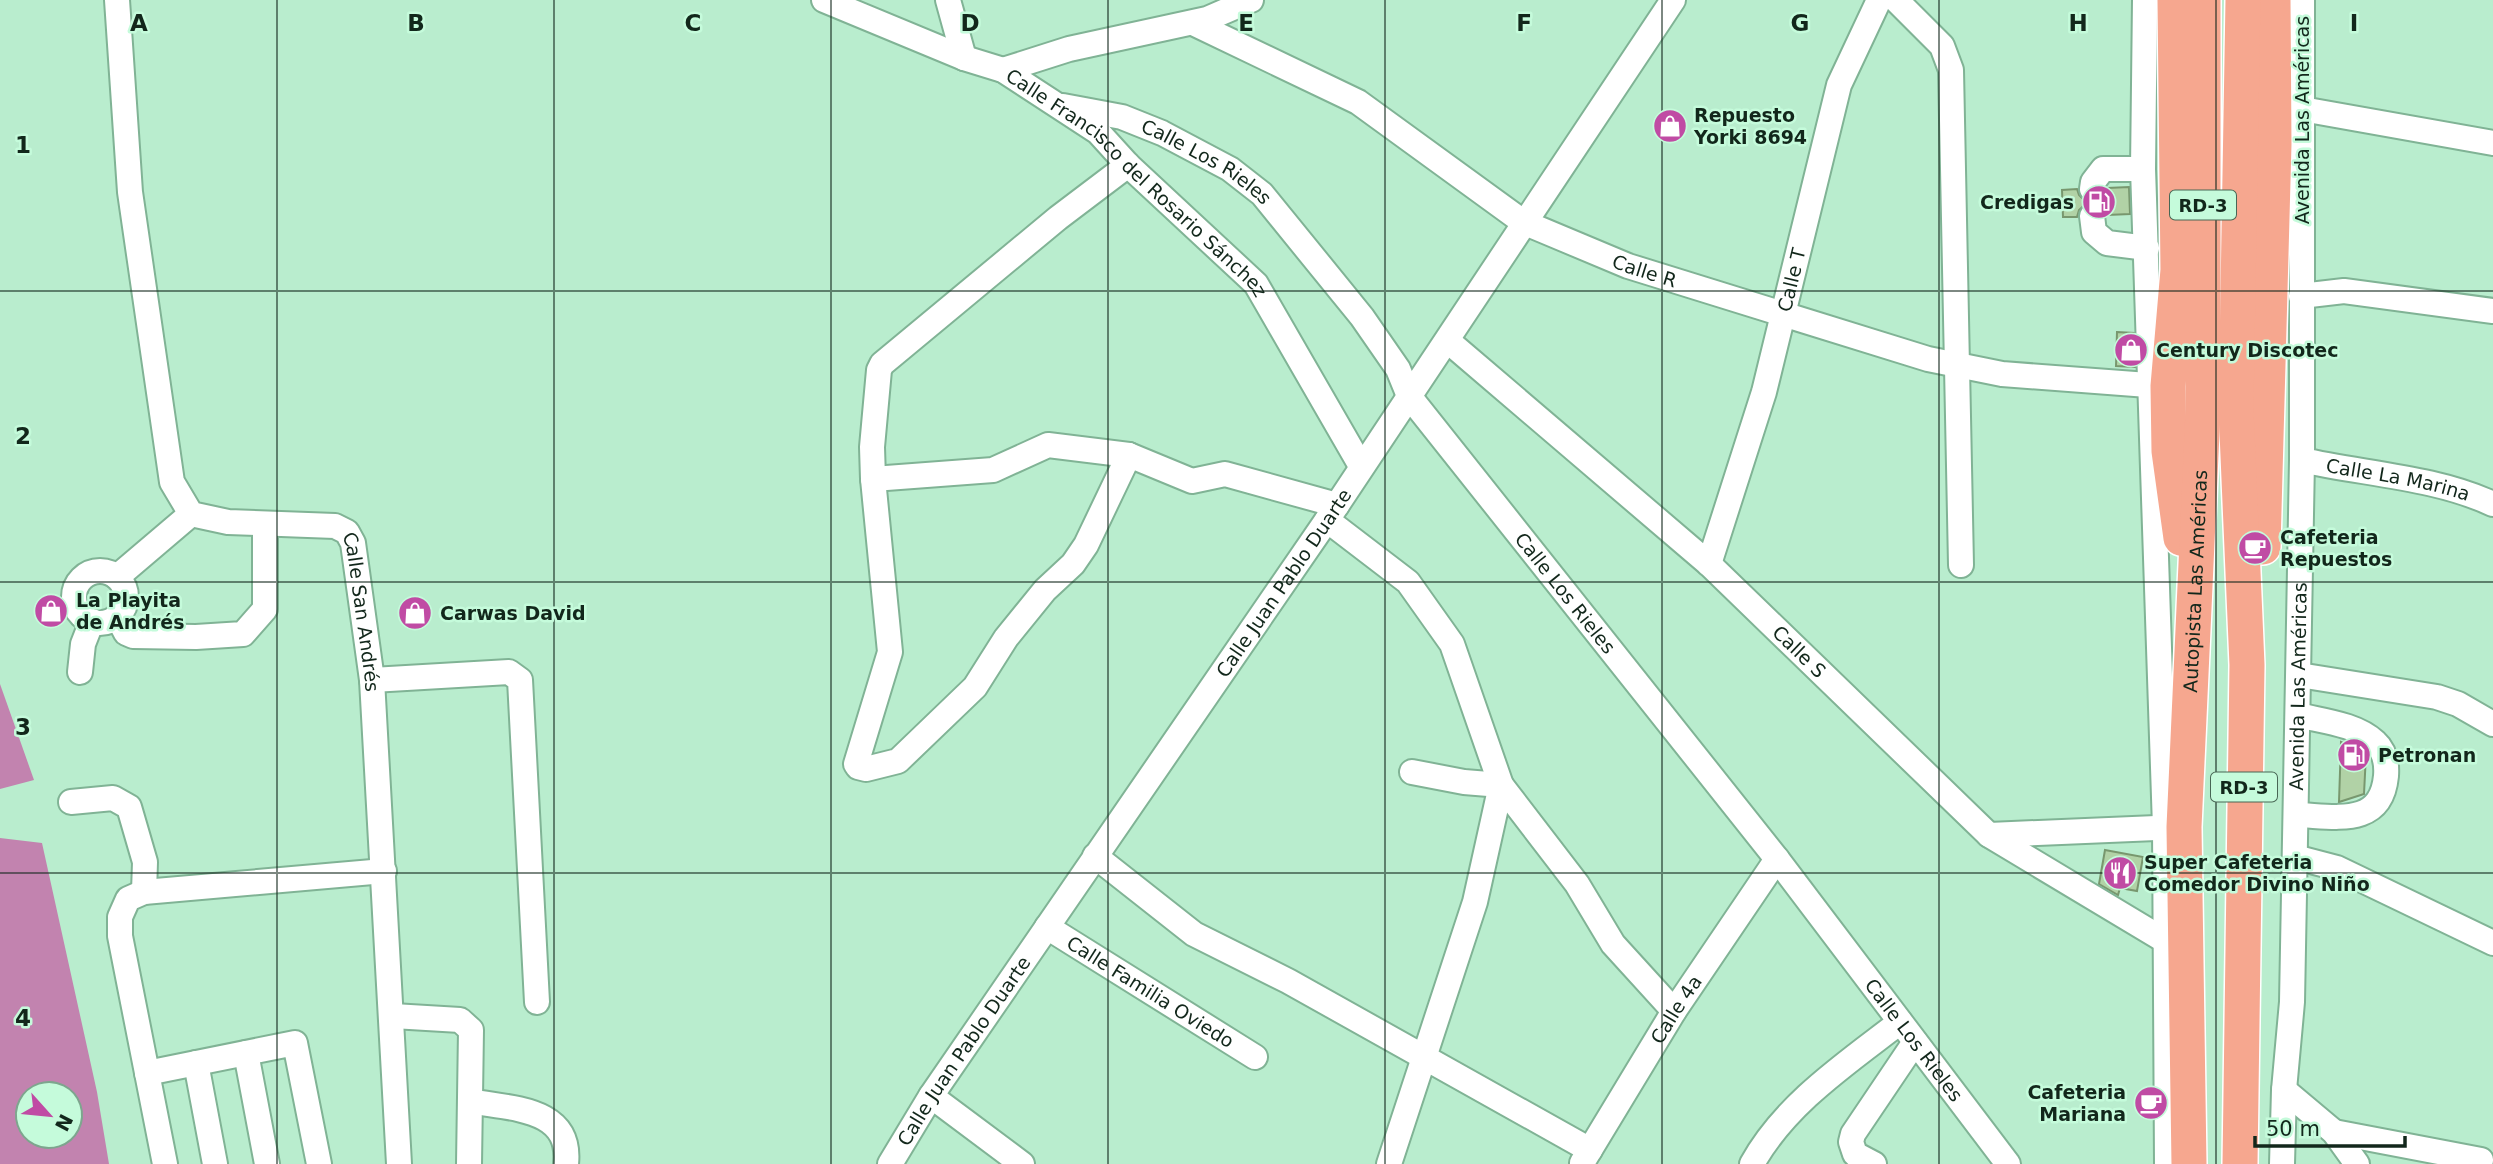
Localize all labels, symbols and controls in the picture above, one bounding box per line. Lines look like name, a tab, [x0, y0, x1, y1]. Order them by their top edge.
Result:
text: A	[130, 10, 148, 36]
text: B	[407, 10, 425, 36]
text: C	[685, 10, 701, 36]
text: D	[960, 10, 980, 36]
text: E	[1238, 10, 1254, 36]
text: F	[1516, 10, 1532, 36]
text: G	[1791, 10, 1809, 36]
text: H	[2068, 10, 2088, 36]
text: I	[2350, 10, 2358, 36]
street label: Avenida Las Américas	[2291, 16, 2313, 224]
street label: Calle Francisco del Rosario Sánchez	[1002, 64, 1272, 300]
place label: Repuesto Yorki 8694	[1693, 104, 1807, 148]
shop icon: Repuesto Yorki 8694	[1651, 107, 1689, 145]
street label: Calle Los Rieles	[1138, 115, 1276, 208]
text: 1	[15, 132, 31, 158]
fuel station icon: Credigas	[2080, 183, 2118, 221]
road number: RD-3	[2170, 190, 2236, 220]
place label: Credigas	[1980, 191, 2074, 213]
street label: Calle T	[1773, 245, 1810, 314]
street label: Calle R	[1609, 250, 1679, 291]
shop icon: Century Discotec	[2112, 331, 2150, 369]
place label: Century Discotec	[2156, 339, 2338, 361]
text: 2	[15, 423, 31, 449]
street label: Calle La Marina	[2324, 454, 2473, 505]
street label: Autopista Las Américas	[2179, 469, 2211, 693]
street label: Calle Juan Pablo Duarte	[1211, 485, 1356, 681]
place label: Cafeteria Repuestos	[2280, 526, 2392, 570]
street label: Calle San Andrés	[338, 528, 384, 692]
street label: Calle Los Rieles	[1511, 528, 1620, 658]
cafe icon: Cafeteria Repuestos	[2236, 529, 2274, 567]
street label: Avenida Las Américas	[2285, 582, 2311, 791]
place label: La Playita de Andrés	[76, 589, 185, 633]
shop icon: La Playita de Andrés	[32, 592, 70, 630]
shop icon: Carwas David	[396, 594, 434, 632]
place label: Carwas David	[440, 602, 586, 624]
street label: Calle S	[1768, 621, 1830, 682]
text: 3	[15, 714, 31, 740]
fuel station icon: Petronan	[2335, 736, 2373, 774]
place label: Petronan	[2378, 744, 2476, 766]
road number: RD-3	[2211, 772, 2277, 802]
place label: Super Cafeteria Comedor Divino Niño	[2144, 851, 2370, 895]
restaurant icon: Super Cafeteria Comedor Divino Niño	[2101, 854, 2139, 892]
street label: Calle Familia Oviedo	[1063, 931, 1238, 1052]
street label: Calle Juan Pablo Duarte	[893, 952, 1035, 1150]
street label: Calle 4a	[1646, 971, 1706, 1048]
street label: Calle Los Rieles	[1861, 974, 1968, 1106]
text: 4	[15, 1005, 31, 1031]
north arrow	[14, 1080, 84, 1150]
place label: Cafeteria Mariana	[2027, 1081, 2126, 1125]
cafe icon: Cafeteria Mariana	[2132, 1084, 2170, 1122]
scale bar	[2255, 1104, 2406, 1148]
text: N	[51, 1111, 78, 1135]
text: 50 m	[2266, 1117, 2320, 1141]

